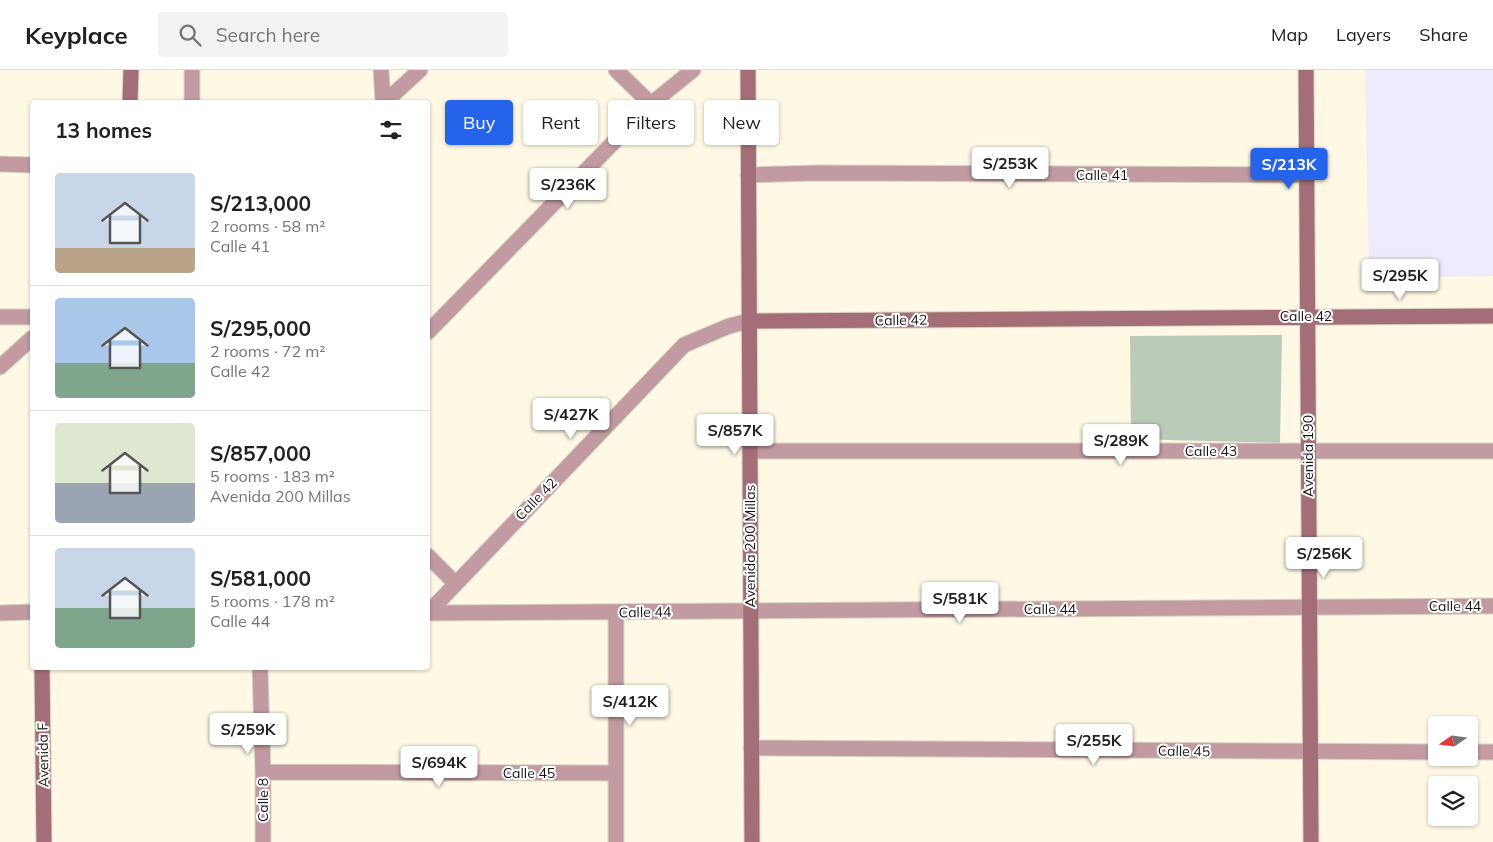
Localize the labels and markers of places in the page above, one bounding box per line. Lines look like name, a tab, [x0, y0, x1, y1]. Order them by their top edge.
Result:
pin: S/253K	[969, 146, 1051, 189]
pin: S/213K	[1248, 148, 1330, 190]
pin: S/236K	[527, 168, 609, 210]
pin: S/295K	[1359, 258, 1441, 301]
pin: S/427K	[530, 398, 612, 440]
pin: S/857K	[694, 414, 776, 456]
pin: S/289K	[1080, 424, 1162, 466]
pin: S/256K	[1283, 536, 1365, 579]
pin: S/581K	[919, 582, 1001, 624]
pin: S/412K	[589, 684, 671, 727]
pin: S/259K	[207, 712, 289, 755]
pin: S/255K	[1053, 724, 1135, 766]
pin: S/694K	[398, 746, 480, 788]

